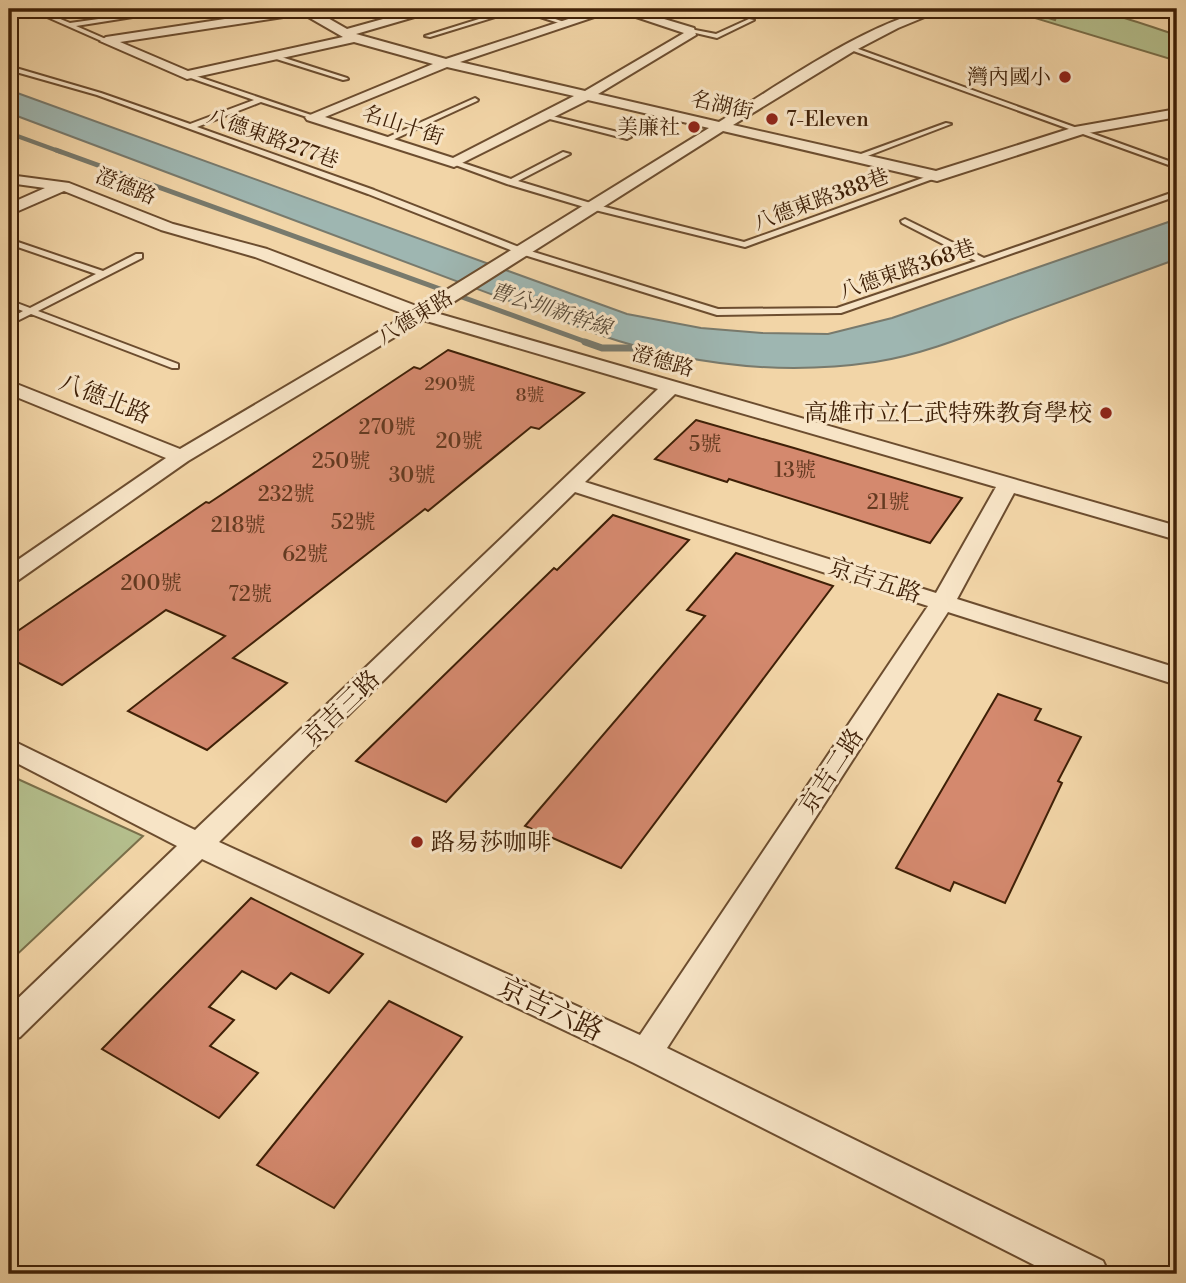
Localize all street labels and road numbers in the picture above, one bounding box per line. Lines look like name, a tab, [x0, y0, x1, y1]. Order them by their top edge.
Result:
street label: 名湖街	[688, 86, 755, 126]
street label: 名山十街	[359, 101, 447, 151]
street label: 八德東路277巷	[203, 103, 342, 175]
street label: 澄德路	[92, 163, 160, 211]
street label: 八德東路388巷	[750, 163, 893, 236]
street label: 八德東路368巷	[836, 235, 979, 305]
street label: 八德東路	[373, 285, 458, 351]
street label: 澄德路	[629, 341, 697, 383]
street label: 八德北路	[55, 367, 155, 431]
street label: 京吉五路	[824, 552, 925, 610]
street label: 京吉三路	[297, 665, 387, 753]
street label: 京吉二路	[793, 723, 871, 820]
street label: 京吉六路	[492, 970, 609, 1049]

